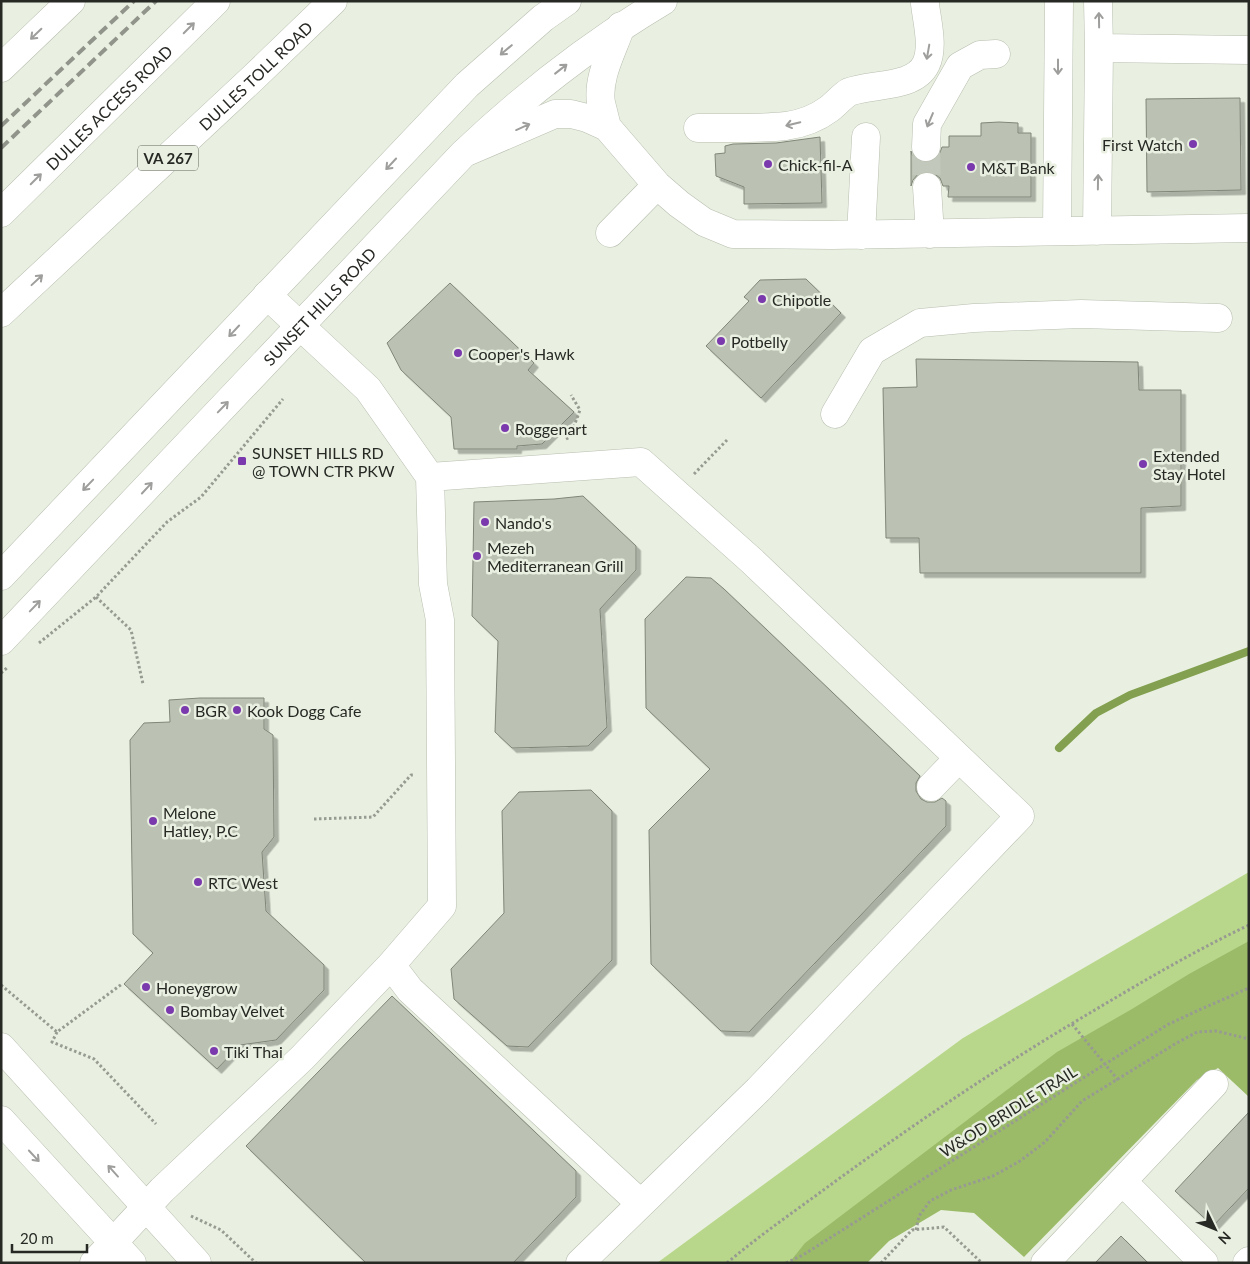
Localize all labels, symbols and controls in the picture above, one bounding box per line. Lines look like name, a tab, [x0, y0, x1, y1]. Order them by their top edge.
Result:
one-way arrow	[1094, 12, 1104, 28]
street label: DULLES TOLL ROAD	[194, 17, 316, 133]
one-way arrow	[183, 22, 196, 34]
one-way arrow	[31, 28, 43, 40]
street label: DULLES ACCESS ROAD	[41, 41, 176, 173]
one-way arrow	[923, 43, 933, 59]
one-way arrow	[500, 44, 513, 55]
one-way arrow	[1053, 59, 1063, 75]
one-way arrow	[554, 63, 567, 74]
one-way arrow	[925, 112, 934, 127]
one-way arrow	[786, 120, 802, 129]
one-way arrow	[515, 122, 530, 131]
place label: First Watch	[1102, 135, 1183, 154]
marker: First Watch	[1187, 138, 1199, 150]
road number: VA 267	[138, 146, 198, 170]
place label: Chick-fil-A	[778, 155, 853, 174]
one-way arrow	[385, 158, 397, 171]
marker: Chick-fil-A	[762, 158, 774, 170]
place label: M&T Bank	[981, 158, 1056, 177]
marker: M&T Bank	[965, 161, 977, 173]
one-way arrow	[30, 173, 43, 185]
one-way arrow	[1093, 175, 1103, 191]
street label: SUNSET HILLS ROAD	[259, 243, 379, 369]
one-way arrow	[31, 274, 43, 286]
place label: Chipotle	[772, 290, 831, 309]
marker: Chipotle	[756, 293, 768, 305]
one-way arrow	[228, 324, 240, 337]
place label: Potbelly	[731, 332, 789, 351]
marker: Potbelly	[715, 335, 727, 347]
place label: Cooper's Hawk	[468, 344, 576, 363]
marker: Cooper's Hawk	[452, 347, 464, 359]
one-way arrow	[217, 401, 229, 413]
place label: Roggenart	[515, 419, 587, 438]
marker: Roggenart	[499, 422, 511, 434]
place label: SUNSET HILLS RD @ TOWN CTR PKW	[252, 443, 395, 480]
place label: Extended Stay Hotel	[1153, 446, 1226, 483]
marker: SUNSET HILLS RD @ TOWN CTR PKW	[236, 455, 248, 467]
marker: Extended Stay Hotel	[1137, 458, 1149, 470]
one-way arrow	[82, 479, 94, 492]
one-way arrow	[141, 481, 153, 494]
place label: Nando's	[495, 513, 552, 532]
marker: Nando's	[479, 516, 491, 528]
place label: Mezeh Mediterranean Grill	[487, 538, 624, 575]
marker: Mezeh Mediterranean Grill	[471, 550, 483, 562]
one-way arrow	[29, 599, 41, 612]
place label: BGR	[195, 701, 227, 720]
place label: Kook Dogg Cafe	[247, 701, 361, 720]
marker: BGR	[179, 704, 191, 716]
marker: Kook Dogg Cafe	[231, 704, 243, 716]
place label: Melone Hatley, P.C	[163, 803, 238, 840]
marker: Melone Hatley, P.C	[147, 815, 159, 827]
place label: RTC West	[208, 873, 278, 892]
marker: RTC West	[192, 876, 204, 888]
place label: Honeygrow	[156, 978, 238, 997]
marker: Honeygrow	[140, 981, 152, 993]
place label: Bombay Velvet	[180, 1001, 285, 1020]
marker: Bombay Velvet	[164, 1004, 176, 1016]
place label: Tiki Thai	[224, 1042, 283, 1061]
marker: Tiki Thai	[208, 1045, 220, 1057]
street label: W&OD BRIDLE TRAIL	[936, 1061, 1080, 1161]
one-way arrow	[28, 1149, 40, 1162]
one-way arrow	[107, 1164, 119, 1177]
north arrow	[1190, 1204, 1240, 1254]
scale bar	[12, 1222, 88, 1254]
text: N	[1215, 1228, 1235, 1248]
text: 20 m	[20, 1229, 54, 1247]

